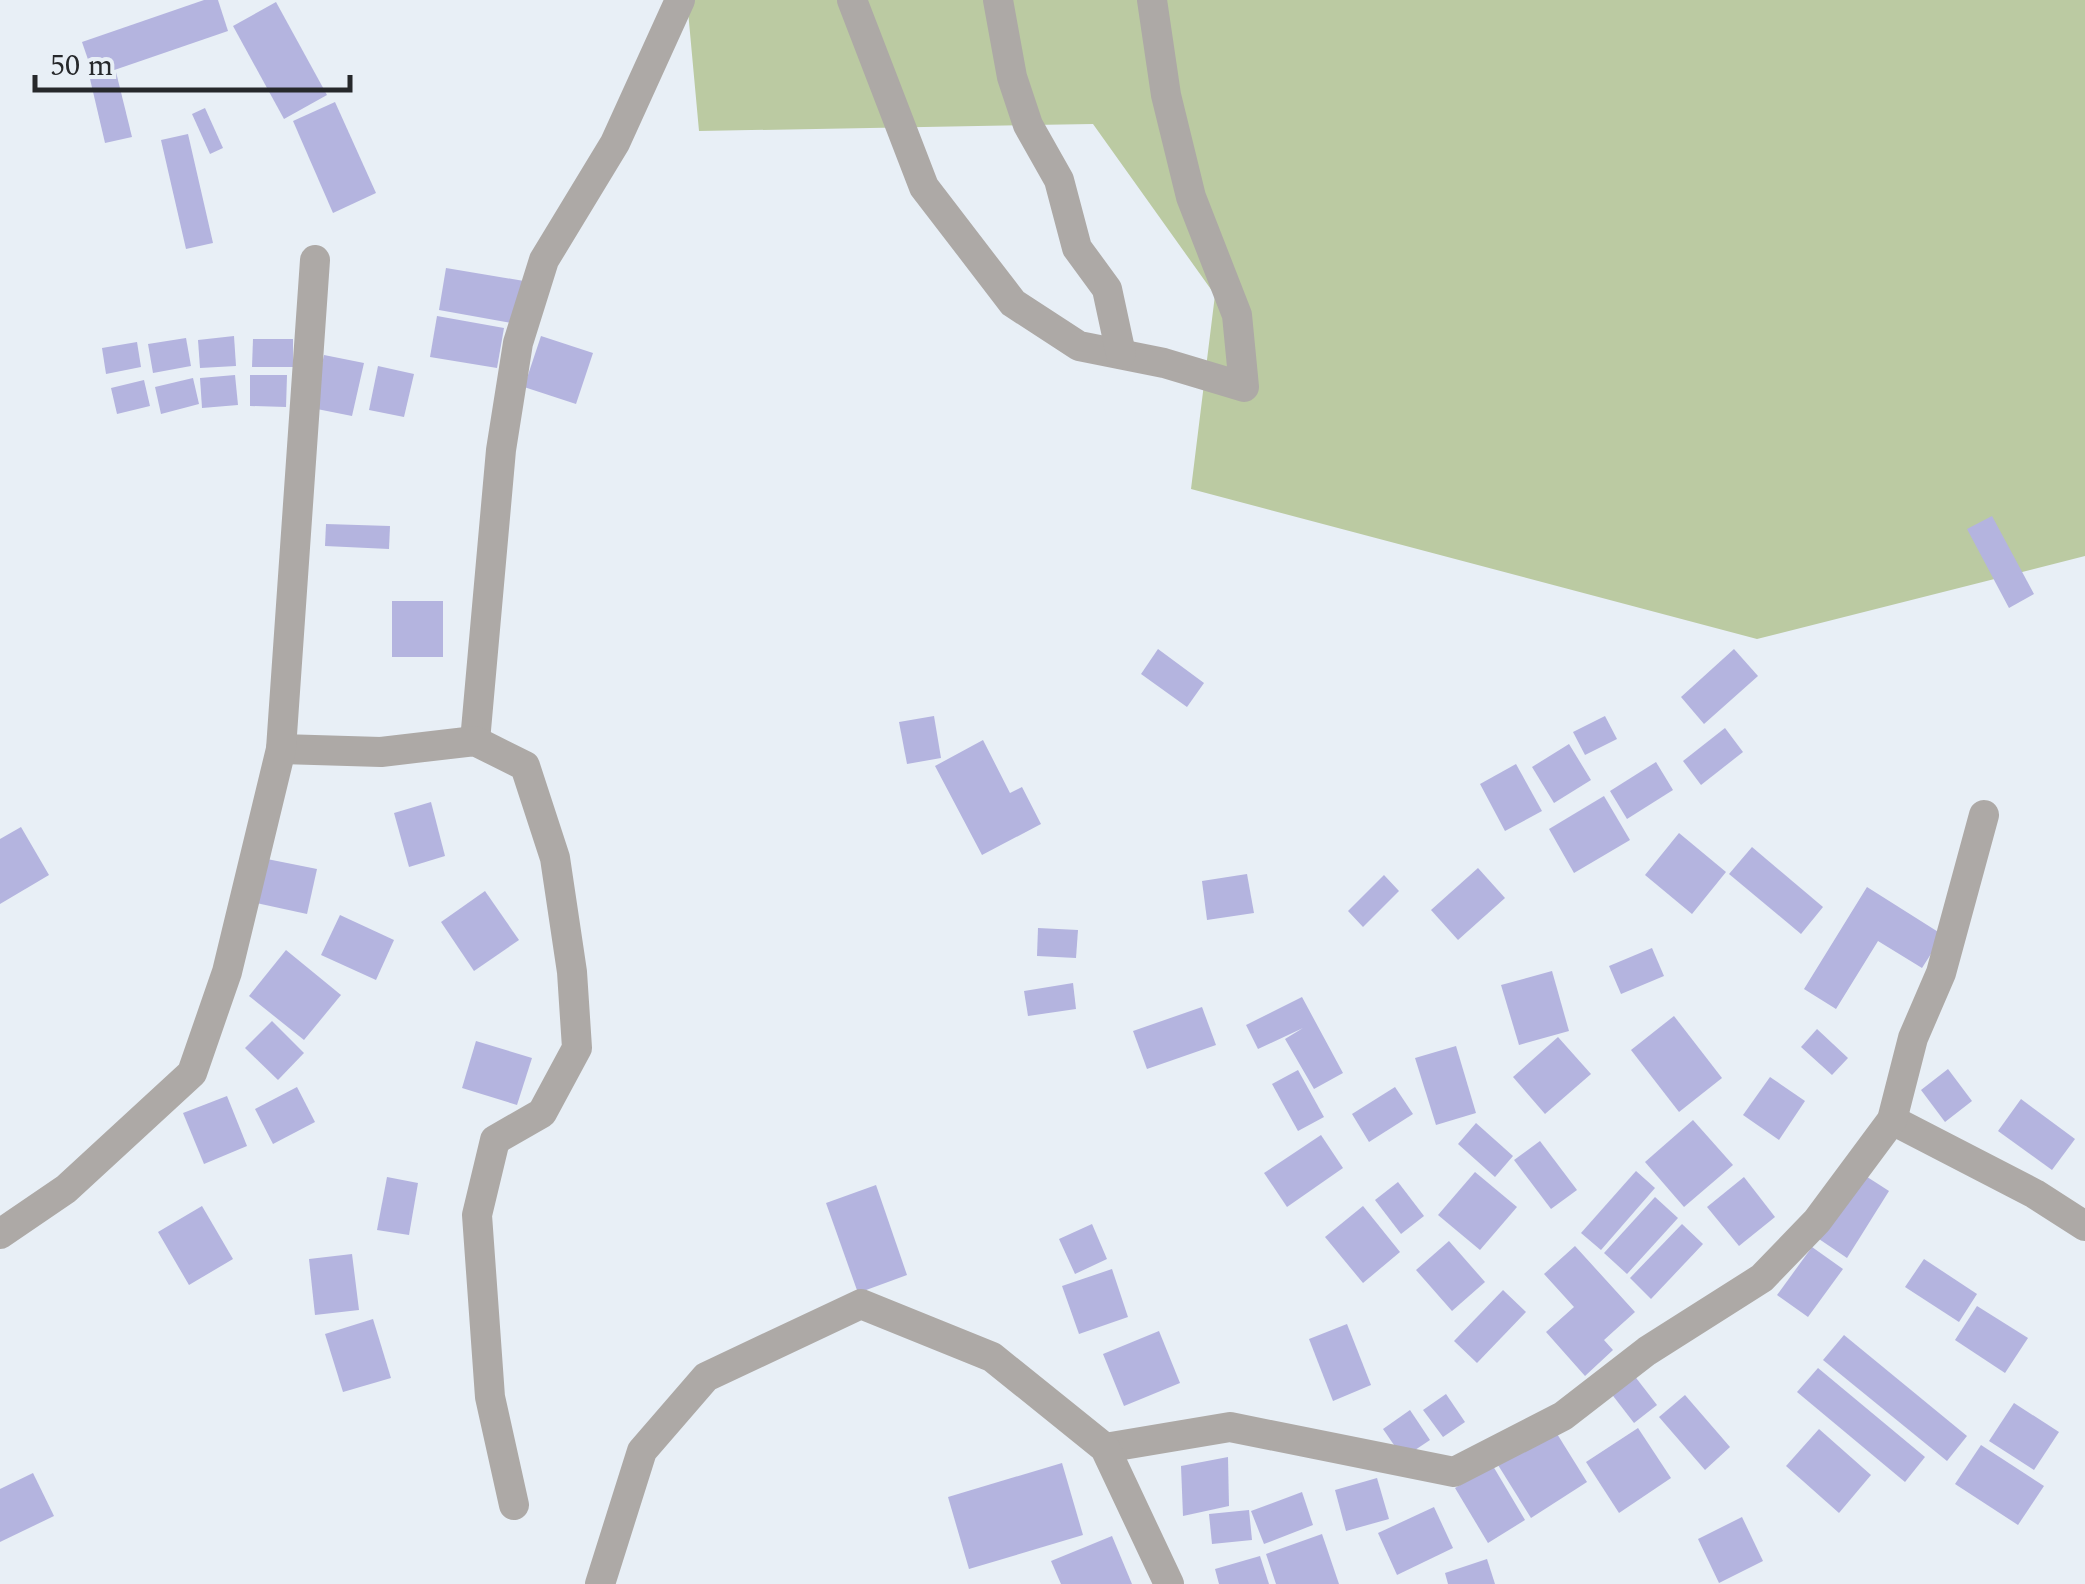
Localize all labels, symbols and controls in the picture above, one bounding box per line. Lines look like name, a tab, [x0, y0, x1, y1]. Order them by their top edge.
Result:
scale bar	[35, 30, 350, 92]
text: 50 m	[50, 43, 113, 89]

